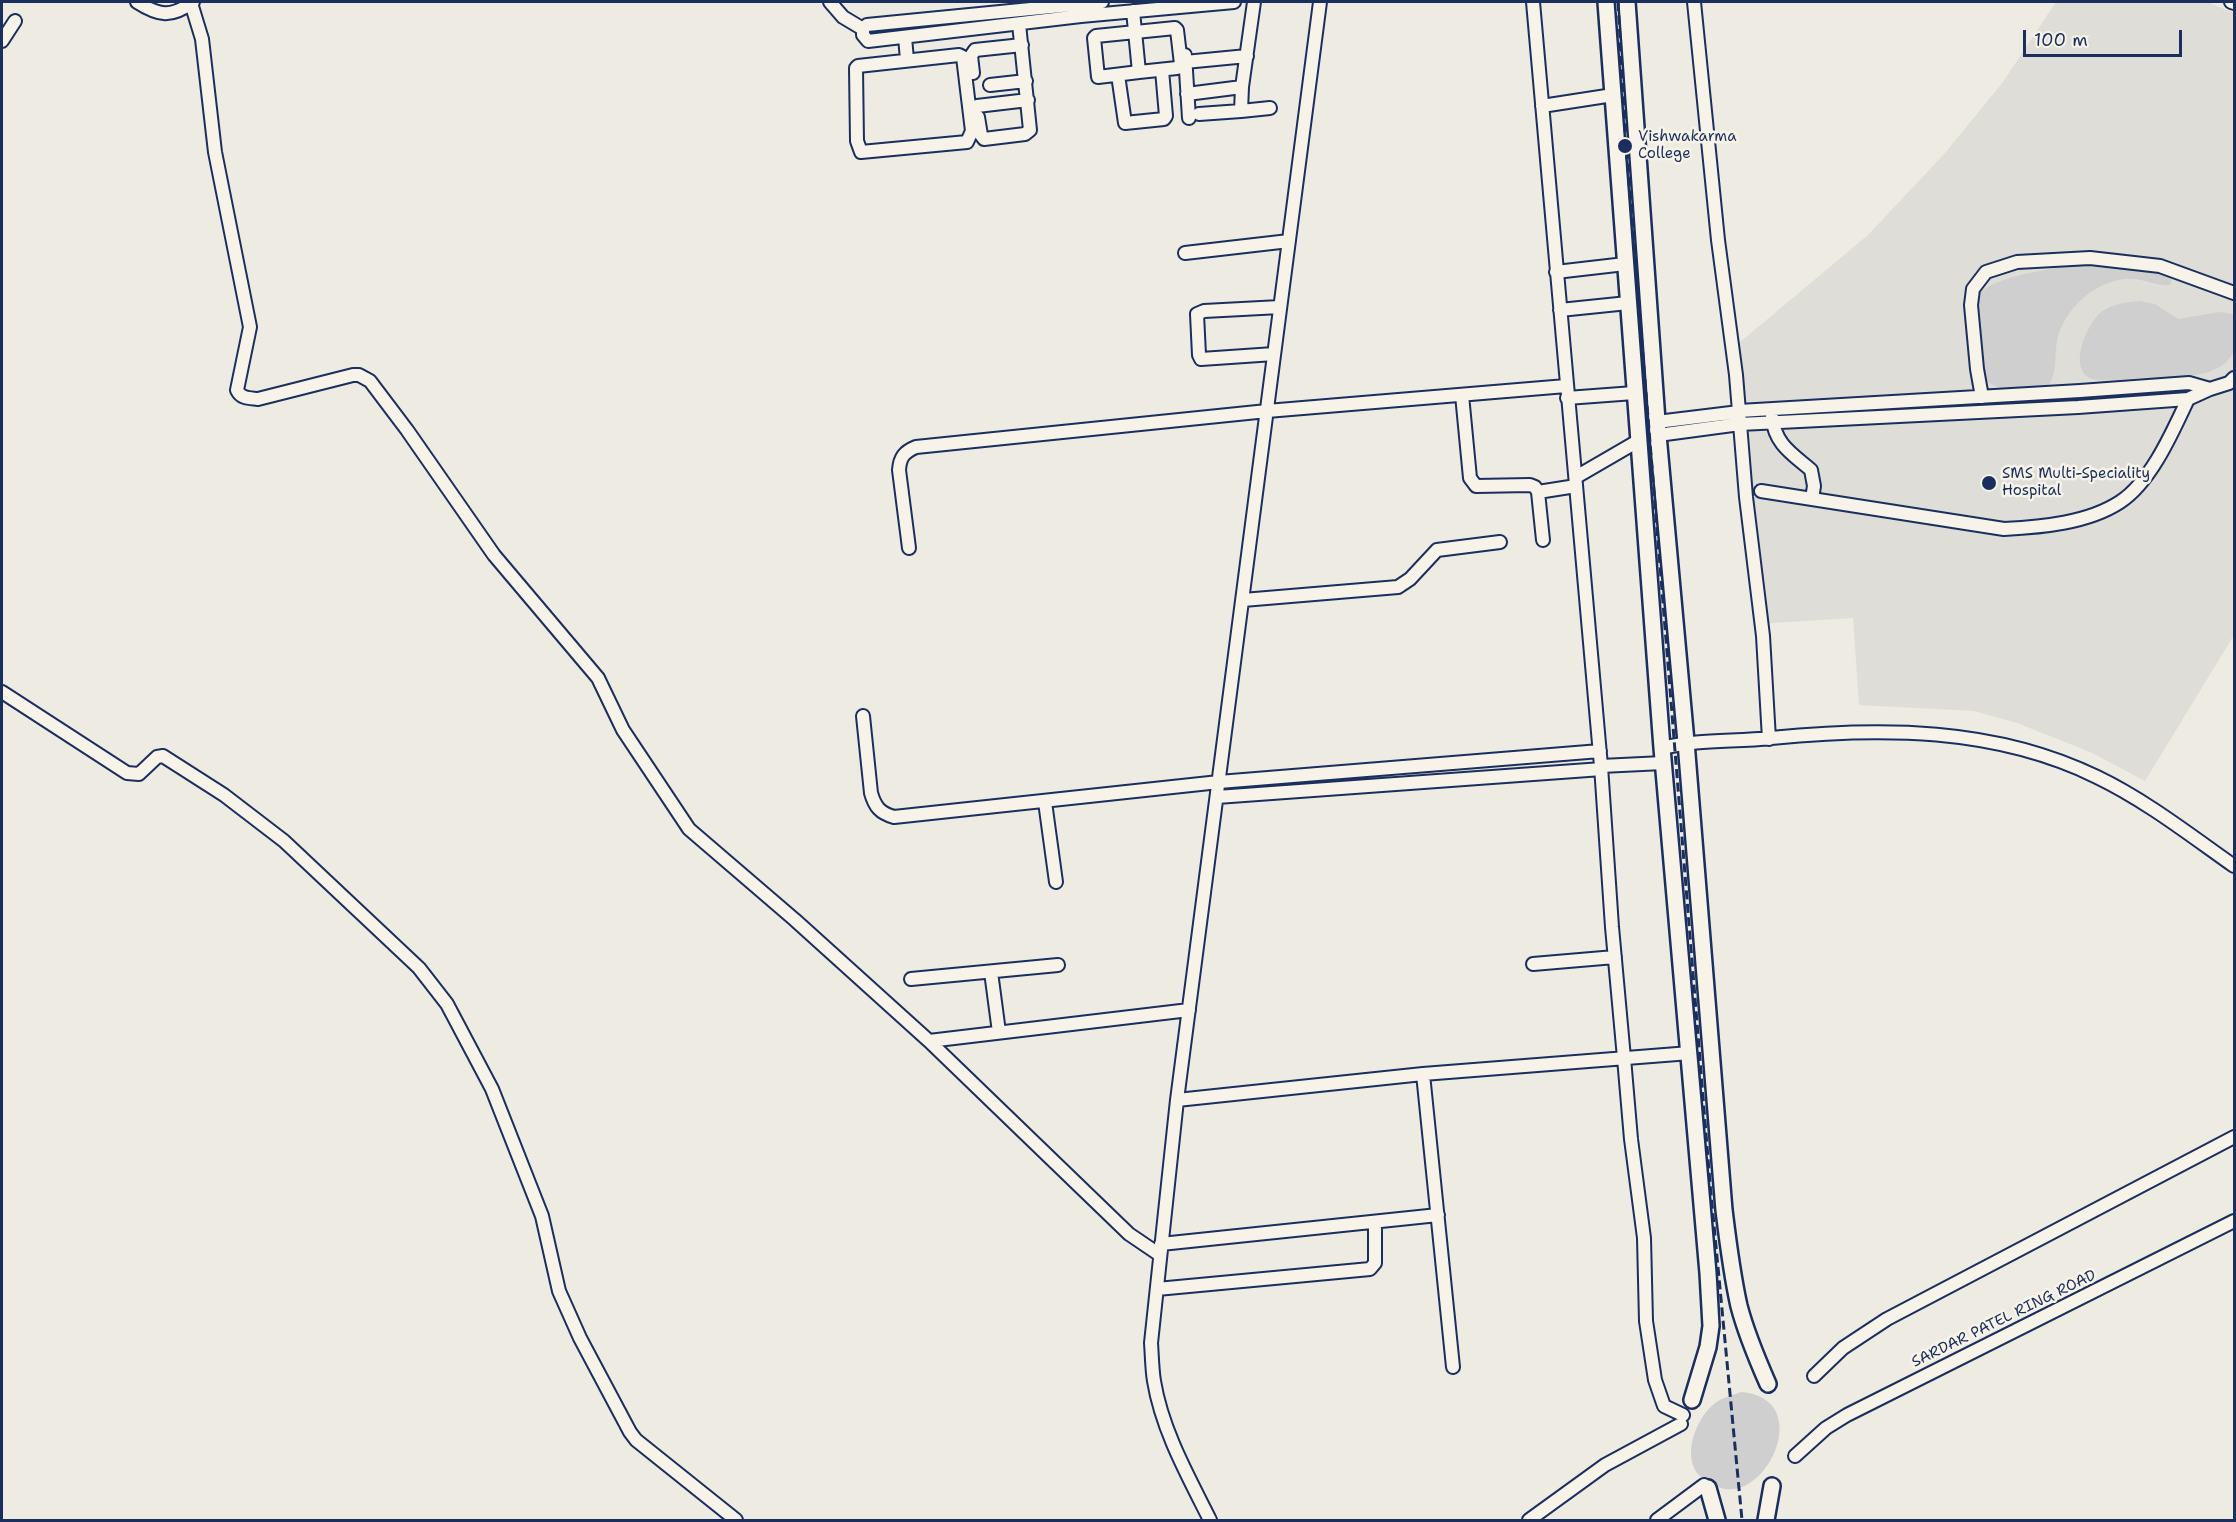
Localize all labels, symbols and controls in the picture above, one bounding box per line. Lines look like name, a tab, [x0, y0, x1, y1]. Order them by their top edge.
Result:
scale bar	[2026, 18, 2185, 56]
text: 100 m	[2034, 28, 2088, 52]
place label: Vishwakarma College	[1638, 128, 1736, 163]
marker: Vishwakarma College	[1616, 137, 1634, 155]
place label: SMS Multi-Speciality Hospital	[2002, 465, 2150, 500]
marker: SMS Multi-Speciality Hospital	[1980, 474, 1998, 492]
street label: SARDAR PATEL RING ROAD	[1909, 1266, 2099, 1372]

